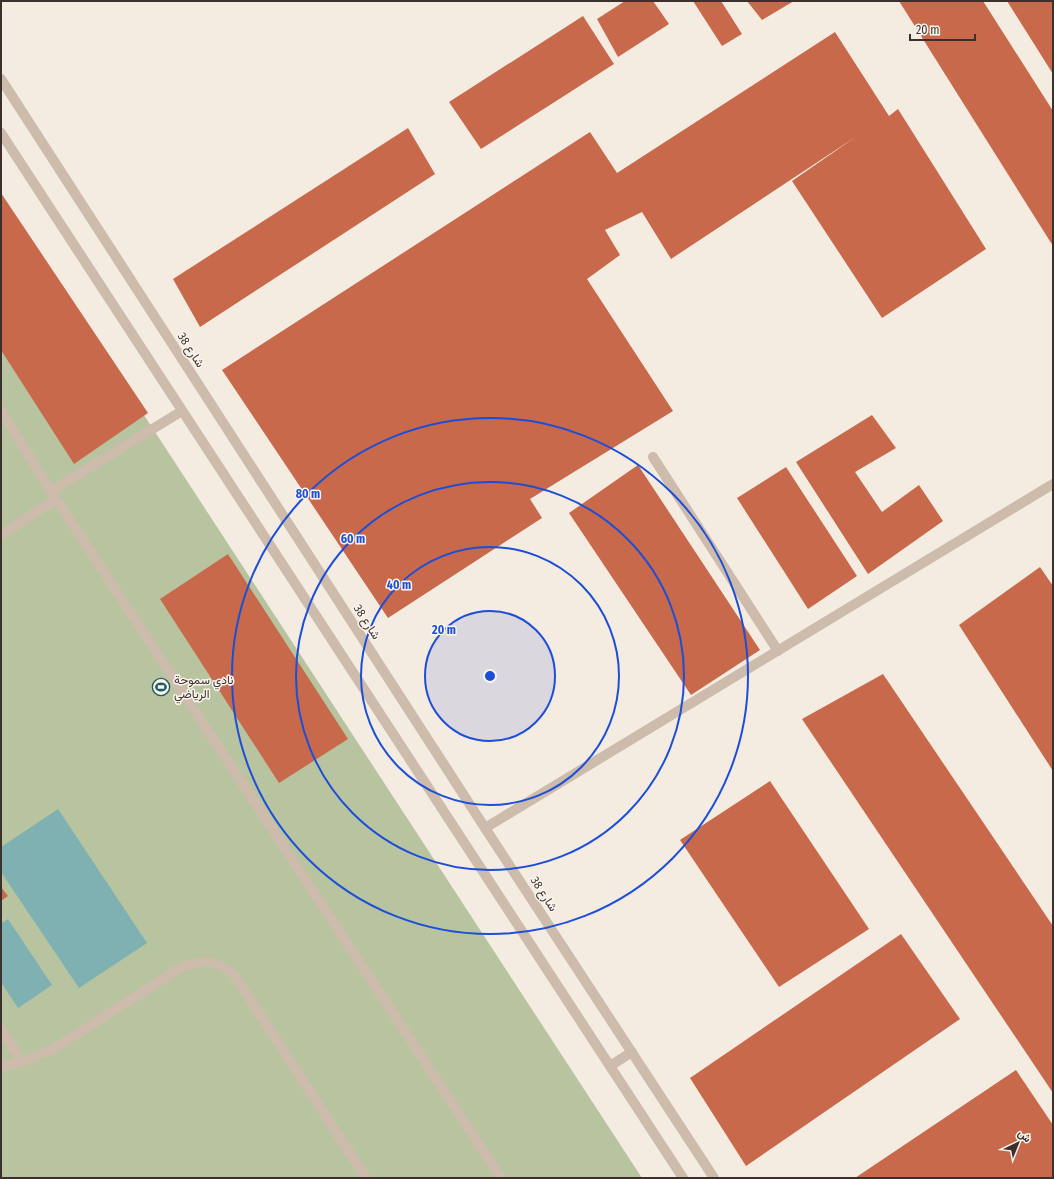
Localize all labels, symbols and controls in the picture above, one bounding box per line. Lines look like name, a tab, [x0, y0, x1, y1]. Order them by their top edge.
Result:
scale bar	[910, 16, 975, 42]
text: 20 m	[916, 23, 940, 37]
street label: شارع 38	[173, 330, 207, 371]
text: 80 m	[296, 487, 320, 501]
text: 60 m	[341, 532, 365, 546]
text: 40 m	[387, 578, 411, 592]
street label: شارع 38	[349, 602, 383, 643]
text: 20 m	[431, 623, 456, 637]
centre of rings	[483, 669, 497, 683]
place label: نادي سموحة الرياضي	[174, 673, 234, 704]
sports icon: نادي سموحة الرياضي	[151, 677, 171, 697]
street label: شارع 38	[526, 874, 560, 915]
north arrow	[998, 1123, 1038, 1163]
text: ش	[1015, 1127, 1034, 1145]

